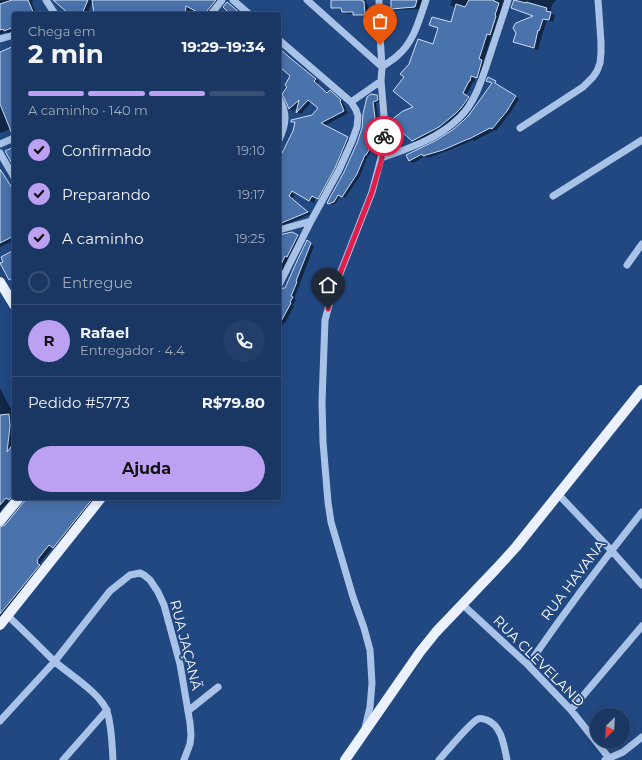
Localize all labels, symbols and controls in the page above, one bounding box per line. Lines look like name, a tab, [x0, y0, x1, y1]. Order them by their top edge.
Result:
pin	[363, 4, 397, 45]
icon: bag	[369, 10, 391, 32]
text: Chega em	[28, 23, 95, 39]
text: 19:29–19:34	[181, 37, 265, 56]
text: 2 min	[28, 38, 104, 70]
text: A caminho · 140 m	[28, 102, 148, 118]
courier	[364, 116, 404, 156]
icon: bike	[373, 125, 395, 147]
icon: check	[28, 139, 50, 161]
text: Confirmado	[62, 141, 151, 160]
text: 19:10	[236, 142, 265, 158]
icon: check	[28, 183, 50, 205]
text: Preparando	[62, 185, 150, 204]
text: 19:17	[237, 186, 265, 202]
icon: check	[28, 227, 50, 249]
text: A caminho	[62, 229, 144, 248]
text: 19:25	[235, 230, 265, 246]
pin	[311, 268, 345, 309]
text: Entregue	[62, 273, 133, 292]
icon: home	[317, 274, 339, 296]
button: phone	[223, 320, 265, 362]
text: Rafael	[80, 323, 129, 342]
text: R	[43, 331, 55, 350]
text: Entregador · 4.4	[80, 342, 185, 358]
text: Pedido #5773	[28, 393, 130, 412]
text: R$79.80	[202, 393, 265, 412]
button: Ajuda	[28, 446, 265, 492]
street label: RUA HAVANA	[537, 535, 610, 624]
street label: RUA JAÇANÃ	[166, 598, 206, 693]
street label: RUA CLEVELAND	[489, 611, 589, 711]
north arrow	[590, 708, 630, 748]
map controls	[590, 708, 630, 748]

